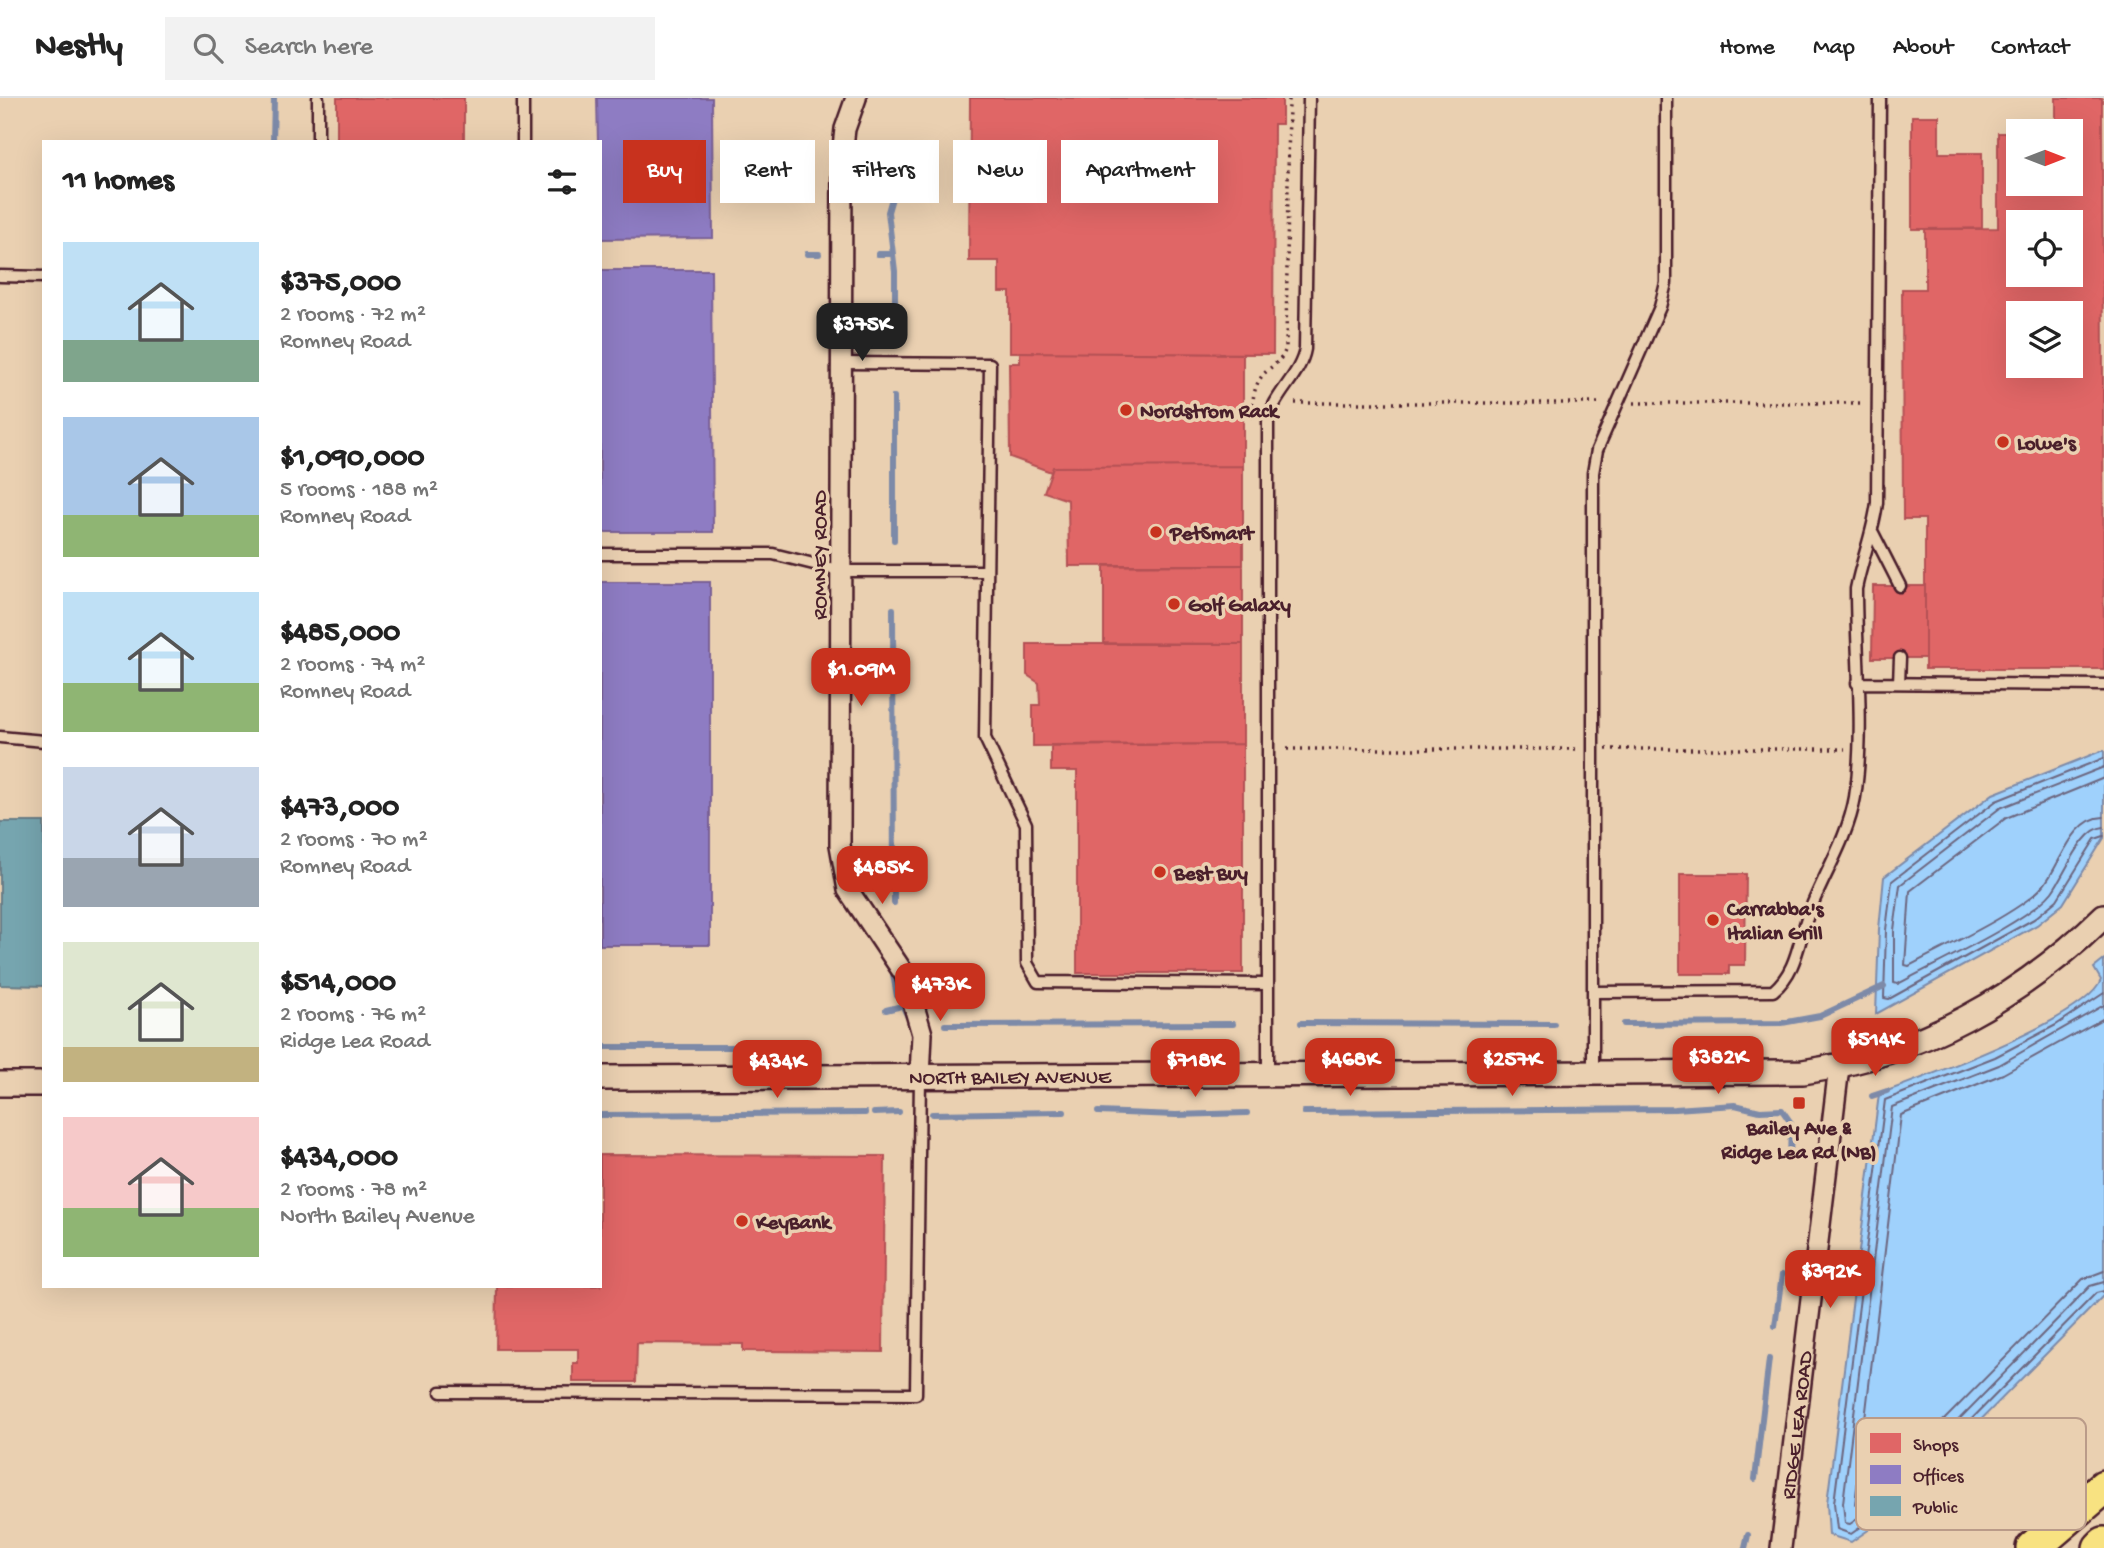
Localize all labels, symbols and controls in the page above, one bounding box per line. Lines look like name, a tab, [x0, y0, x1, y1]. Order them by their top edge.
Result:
search box	[165, 17, 655, 80]
text: Nestly	[35, 29, 123, 67]
icon: search	[189, 29, 227, 67]
text: Search here	[245, 33, 373, 64]
text: Home	[1719, 34, 1775, 63]
text: Map	[1813, 34, 1855, 63]
text: About	[1893, 34, 1953, 63]
text: Contact	[1991, 34, 2069, 63]
north arrow	[2006, 119, 2082, 196]
map controls	[2006, 119, 2083, 378]
chip: Buy	[623, 140, 706, 203]
chip: Rent	[720, 140, 815, 203]
chip: Filters	[829, 140, 939, 203]
chip: New	[953, 140, 1047, 203]
chip: Apartment	[1061, 140, 1218, 203]
icon: filters	[543, 163, 581, 201]
text: 11 homes	[63, 165, 174, 200]
button: locate	[2006, 210, 2083, 287]
text: $375,000	[280, 267, 401, 302]
icon: home	[119, 270, 203, 354]
button: layers	[2006, 301, 2083, 378]
text: 2 rooms · 72 m²	[280, 302, 426, 329]
pin: $375K	[813, 303, 911, 363]
text: $375K	[833, 312, 892, 339]
text: Romney Road	[280, 329, 410, 356]
place label: Nordstrom Rack	[1140, 401, 1281, 426]
marker: Nordstrom Rack	[1118, 402, 1134, 418]
place label: Lowe's	[2017, 433, 2077, 458]
marker: Lowe's	[1995, 434, 2011, 450]
text: $1,090,000	[280, 442, 425, 477]
icon: home	[119, 445, 203, 529]
text: 5 rooms · 188 m²	[280, 477, 438, 504]
street label: ROMNEY ROAD	[810, 490, 835, 620]
text: Romney Road	[280, 504, 410, 531]
place label: PetSmart	[1169, 523, 1256, 548]
marker: PetSmart	[1148, 524, 1164, 540]
place label: Golf Galaxy	[1188, 595, 1291, 620]
marker: Golf Galaxy	[1166, 596, 1182, 612]
text: $485,000	[280, 617, 400, 652]
icon: home	[119, 620, 203, 704]
pin: $1.09M	[804, 648, 918, 708]
text: 2 rooms · 74 m²	[280, 652, 425, 679]
text: $1.09M	[827, 657, 895, 684]
text: Romney Road	[280, 679, 410, 706]
text: $473,000	[280, 792, 399, 827]
icon: home	[119, 795, 203, 879]
text: 2 rooms · 70 m²	[280, 827, 428, 854]
pin: $485K	[833, 846, 931, 906]
text: Romney Road	[280, 854, 410, 881]
text: $485K	[853, 855, 911, 882]
place label: Best Buy	[1173, 863, 1248, 888]
marker: Best Buy	[1152, 864, 1168, 880]
place label: Carrabba's Italian Grill	[1726, 899, 1825, 948]
marker: Carrabba's Italian Grill	[1705, 912, 1721, 928]
pin: $473K	[891, 964, 989, 1023]
text: $514,000	[280, 967, 396, 1002]
icon: home	[119, 970, 203, 1054]
text: $473K	[911, 972, 969, 999]
text: 2 rooms · 76 m²	[280, 1002, 426, 1029]
pin: $514K	[1826, 1018, 1924, 1078]
text: $514K	[1847, 1027, 1903, 1054]
text: Ridge Lea Road	[280, 1029, 430, 1056]
pin: $382K	[1669, 1037, 1767, 1096]
pin: $468K	[1301, 1038, 1399, 1098]
pin: $257K	[1463, 1038, 1561, 1098]
pin: $434K	[728, 1040, 826, 1100]
pin: $718K	[1146, 1040, 1244, 1099]
text: $382K	[1689, 1045, 1747, 1072]
text: $468K	[1321, 1047, 1379, 1074]
text: $257K	[1483, 1047, 1541, 1074]
text: $718K	[1167, 1048, 1223, 1075]
text: $434K	[749, 1049, 805, 1076]
street label: NORTH BAILEY AVENUE	[909, 1066, 1112, 1092]
marker: Bailey Ave & Ridge Lea Rd (NB)	[1791, 1095, 1807, 1111]
place label: Bailey Ave & Ridge Lea Rd (NB)	[1720, 1118, 1877, 1167]
text: $434,000	[280, 1142, 398, 1177]
icon: home	[119, 1145, 203, 1229]
text: 2 rooms · 78 m²	[280, 1177, 427, 1204]
text: North Bailey Avenue	[280, 1204, 475, 1231]
place label: KeyBank	[755, 1212, 833, 1237]
marker: KeyBank	[734, 1213, 750, 1229]
pin: $392K	[1781, 1250, 1879, 1310]
text: $392K	[1801, 1259, 1859, 1286]
street label: RIDGE LEA ROAD	[1778, 1350, 1821, 1501]
legend	[1856, 1418, 2086, 1530]
text: Shops	[1913, 1435, 1959, 1458]
text: Offices	[1913, 1466, 1964, 1489]
text: Public	[1912, 1498, 1958, 1521]

